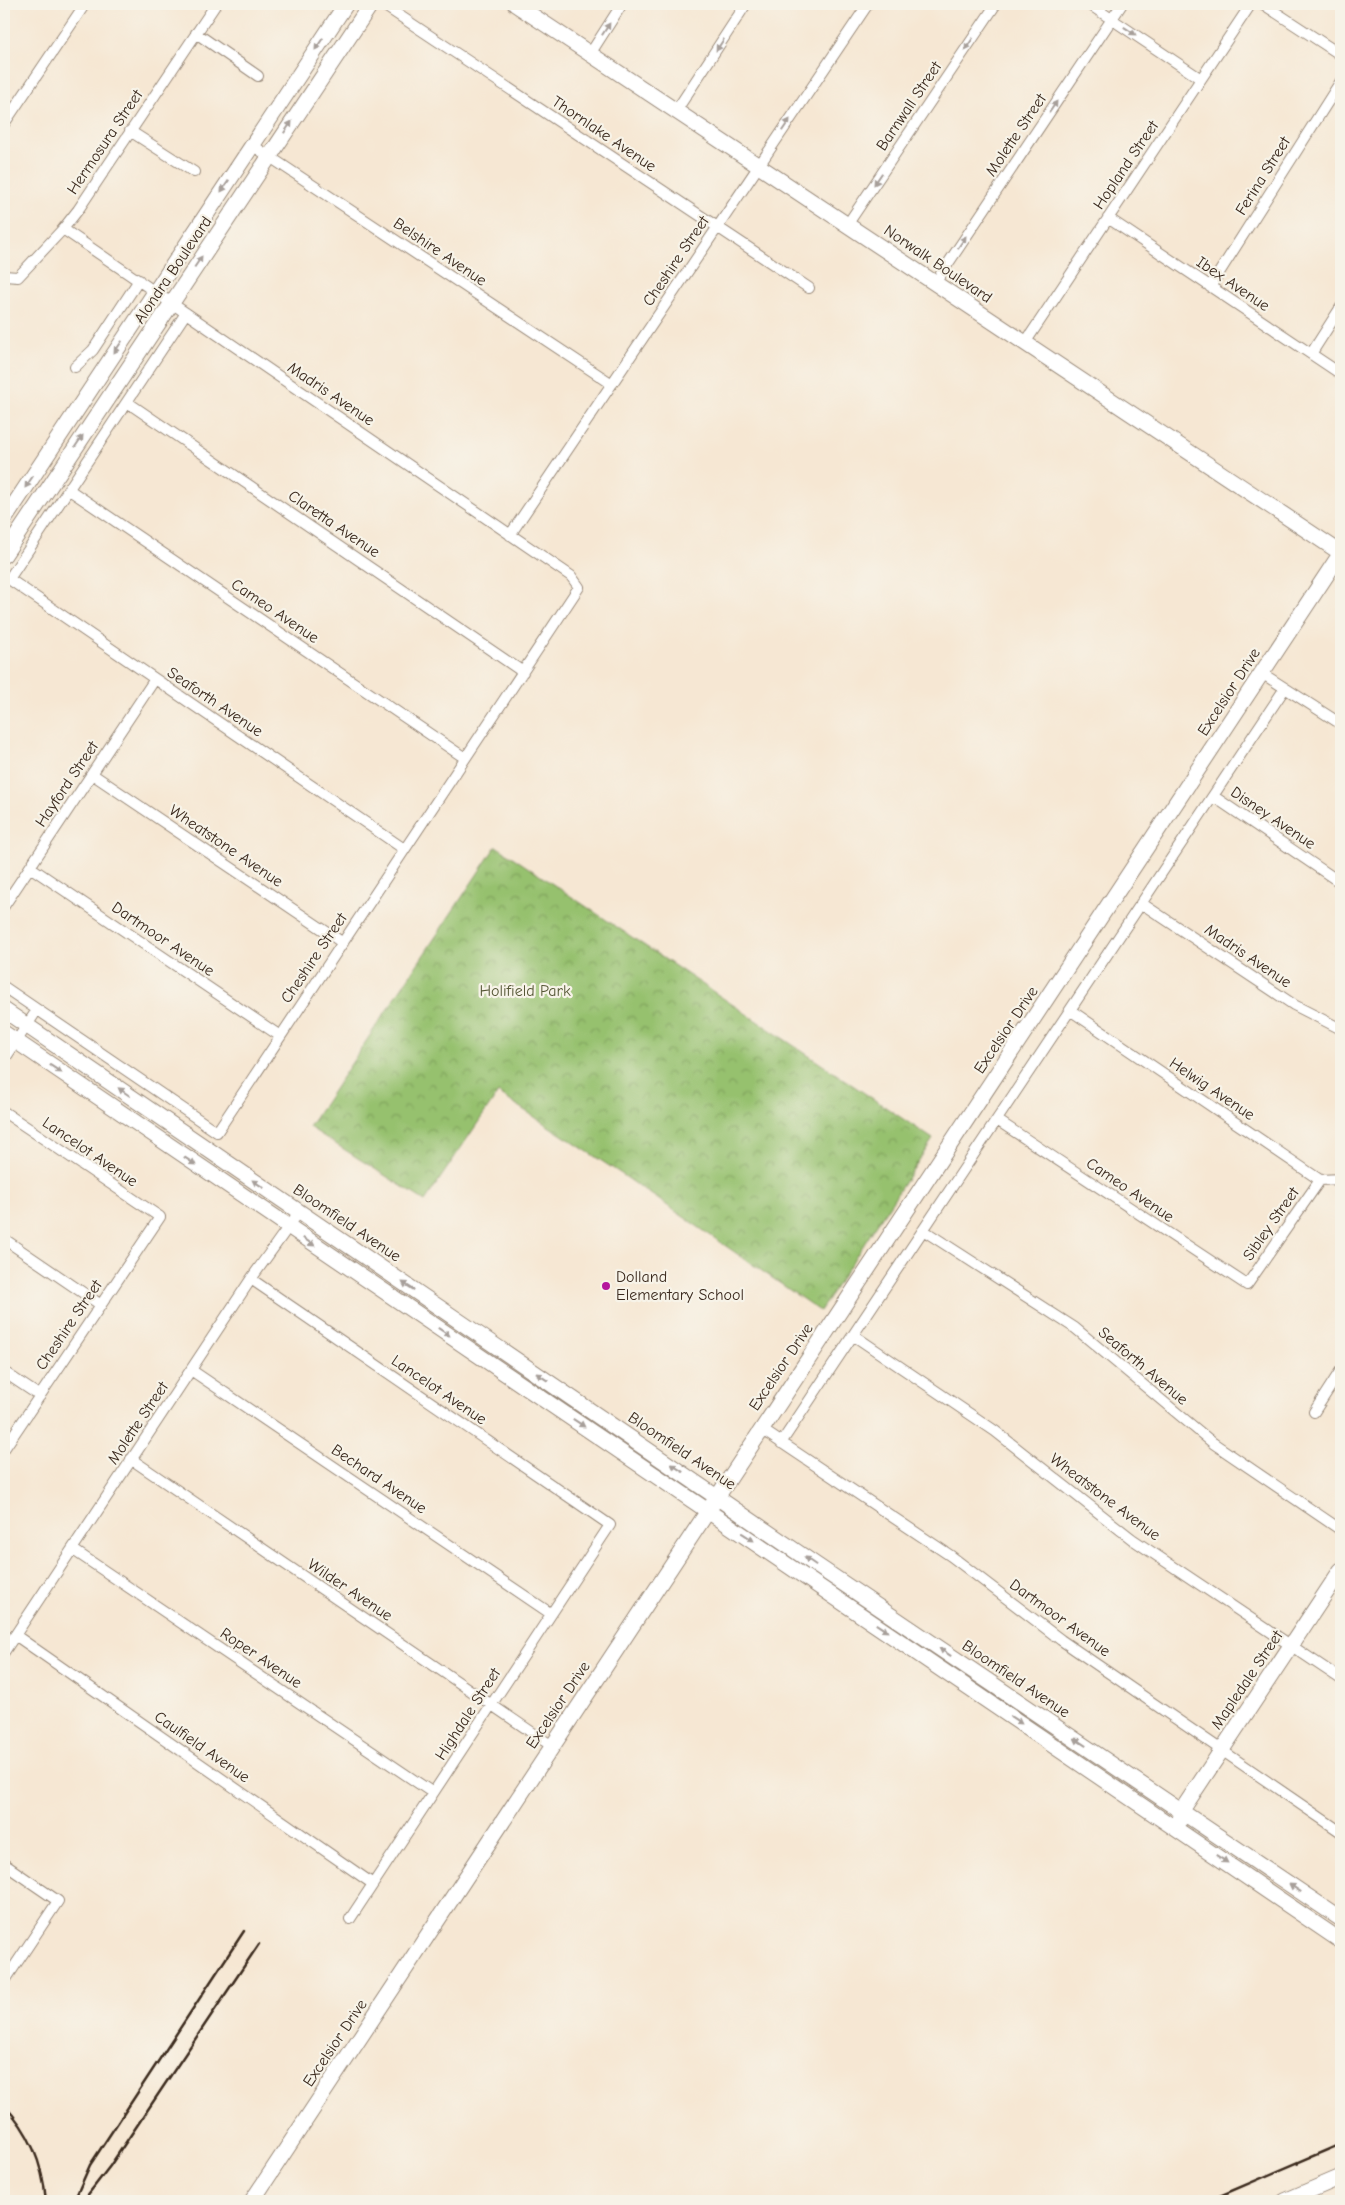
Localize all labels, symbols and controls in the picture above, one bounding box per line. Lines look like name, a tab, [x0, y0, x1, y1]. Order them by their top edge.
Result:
one-way arrow	[601, 22, 611, 35]
one-way arrow	[1123, 26, 1137, 36]
one-way arrow	[964, 37, 973, 51]
one-way arrow	[314, 38, 324, 51]
one-way arrow	[715, 38, 725, 51]
street label: Barnwall Street	[873, 58, 946, 154]
street label: Hermosura Street	[63, 86, 147, 198]
street label: Molette Street	[982, 90, 1050, 180]
street label: Thornlake Avenue	[548, 92, 660, 176]
one-way arrow	[1048, 101, 1057, 114]
street label: Hopland Street	[1090, 117, 1163, 213]
one-way arrow	[781, 119, 791, 132]
one-way arrow	[284, 120, 293, 134]
street label: Ferina Street	[1232, 133, 1294, 218]
one-way arrow	[873, 172, 883, 186]
one-way arrow	[220, 179, 230, 193]
street label: Cheshire Street	[639, 212, 713, 309]
street label: Alondra Boulevard	[131, 213, 215, 327]
street label: Belshire Avenue	[390, 214, 490, 290]
street label: Norwalk Boulevard	[881, 221, 995, 307]
one-way arrow	[957, 236, 967, 249]
street label: Ibex Avenue	[1193, 253, 1273, 315]
one-way arrow	[194, 256, 203, 269]
one-way arrow	[114, 340, 123, 354]
street label: Madris Avenue	[284, 358, 378, 430]
one-way arrow	[74, 435, 84, 448]
one-way arrow	[24, 476, 33, 489]
street label: Claretta Avenue	[285, 487, 383, 561]
street label: Cameo Avenue	[228, 575, 322, 647]
street label: Excelsior Drive	[1194, 645, 1264, 739]
street label: Seaforth Avenue	[164, 663, 266, 741]
street label: Hayford Street	[32, 737, 102, 830]
street label: Disney Avenue	[1227, 783, 1319, 853]
street label: Wheatstone Avenue	[166, 801, 286, 891]
street label: Dartmoor Avenue	[108, 898, 218, 980]
street label: Cheshire Street	[277, 909, 351, 1006]
street label: Madris Avenue	[1201, 920, 1295, 992]
park label: Holifield Park	[479, 982, 571, 1000]
street label: Excelsior Drive	[970, 983, 1042, 1077]
street label: Helwig Avenue	[1166, 1054, 1258, 1124]
one-way arrow	[49, 1064, 63, 1074]
one-way arrow	[118, 1087, 131, 1097]
street label: Lancelot Avenue	[39, 1113, 141, 1191]
street label: Cameo Avenue	[1083, 1154, 1177, 1226]
one-way arrow	[183, 1156, 197, 1166]
one-way arrow	[252, 1179, 265, 1189]
street label: Bloomfield Avenue	[290, 1180, 404, 1266]
street label: Sibley Street	[1239, 1184, 1303, 1264]
one-way arrow	[303, 1237, 316, 1247]
place label: Dolland Elementary School	[616, 1268, 744, 1304]
street label: Cheshire Street	[32, 1276, 106, 1373]
marker: Dolland Elementary School	[600, 1280, 612, 1292]
one-way arrow	[401, 1281, 414, 1291]
street label: Excelsior Drive	[745, 1320, 817, 1414]
street label: Seaforth Avenue	[1095, 1323, 1191, 1409]
one-way arrow	[438, 1327, 451, 1337]
street label: Lancelot Avenue	[388, 1351, 490, 1429]
one-way arrow	[535, 1372, 549, 1382]
street label: Molette Street	[104, 1378, 172, 1468]
street label: Bloomfield Avenue	[625, 1408, 739, 1494]
one-way arrow	[572, 1418, 586, 1428]
street label: Bechard Avenue	[328, 1441, 430, 1517]
street label: Wheatstone Avenue	[1046, 1450, 1164, 1544]
one-way arrow	[670, 1463, 683, 1473]
one-way arrow	[741, 1532, 755, 1542]
street label: Wilder Avenue	[304, 1555, 396, 1625]
one-way arrow	[803, 1556, 817, 1566]
street label: Dartmoor Avenue	[1006, 1576, 1114, 1660]
street label: Roper Avenue	[217, 1624, 305, 1692]
one-way arrow	[876, 1624, 889, 1633]
street label: Mapledale Street	[1207, 1627, 1287, 1733]
street label: Bloomfield Avenue	[959, 1636, 1073, 1722]
one-way arrow	[938, 1647, 952, 1657]
street label: Excelsior Drive	[522, 1658, 594, 1752]
street label: Highdale Street	[432, 1664, 505, 1763]
street label: Caulfield Avenue	[151, 1708, 253, 1786]
one-way arrow	[1010, 1715, 1023, 1725]
one-way arrow	[1073, 1738, 1087, 1747]
one-way arrow	[1215, 1854, 1228, 1864]
one-way arrow	[1289, 1883, 1302, 1893]
street label: Excelsior Drive	[299, 1996, 371, 2090]

